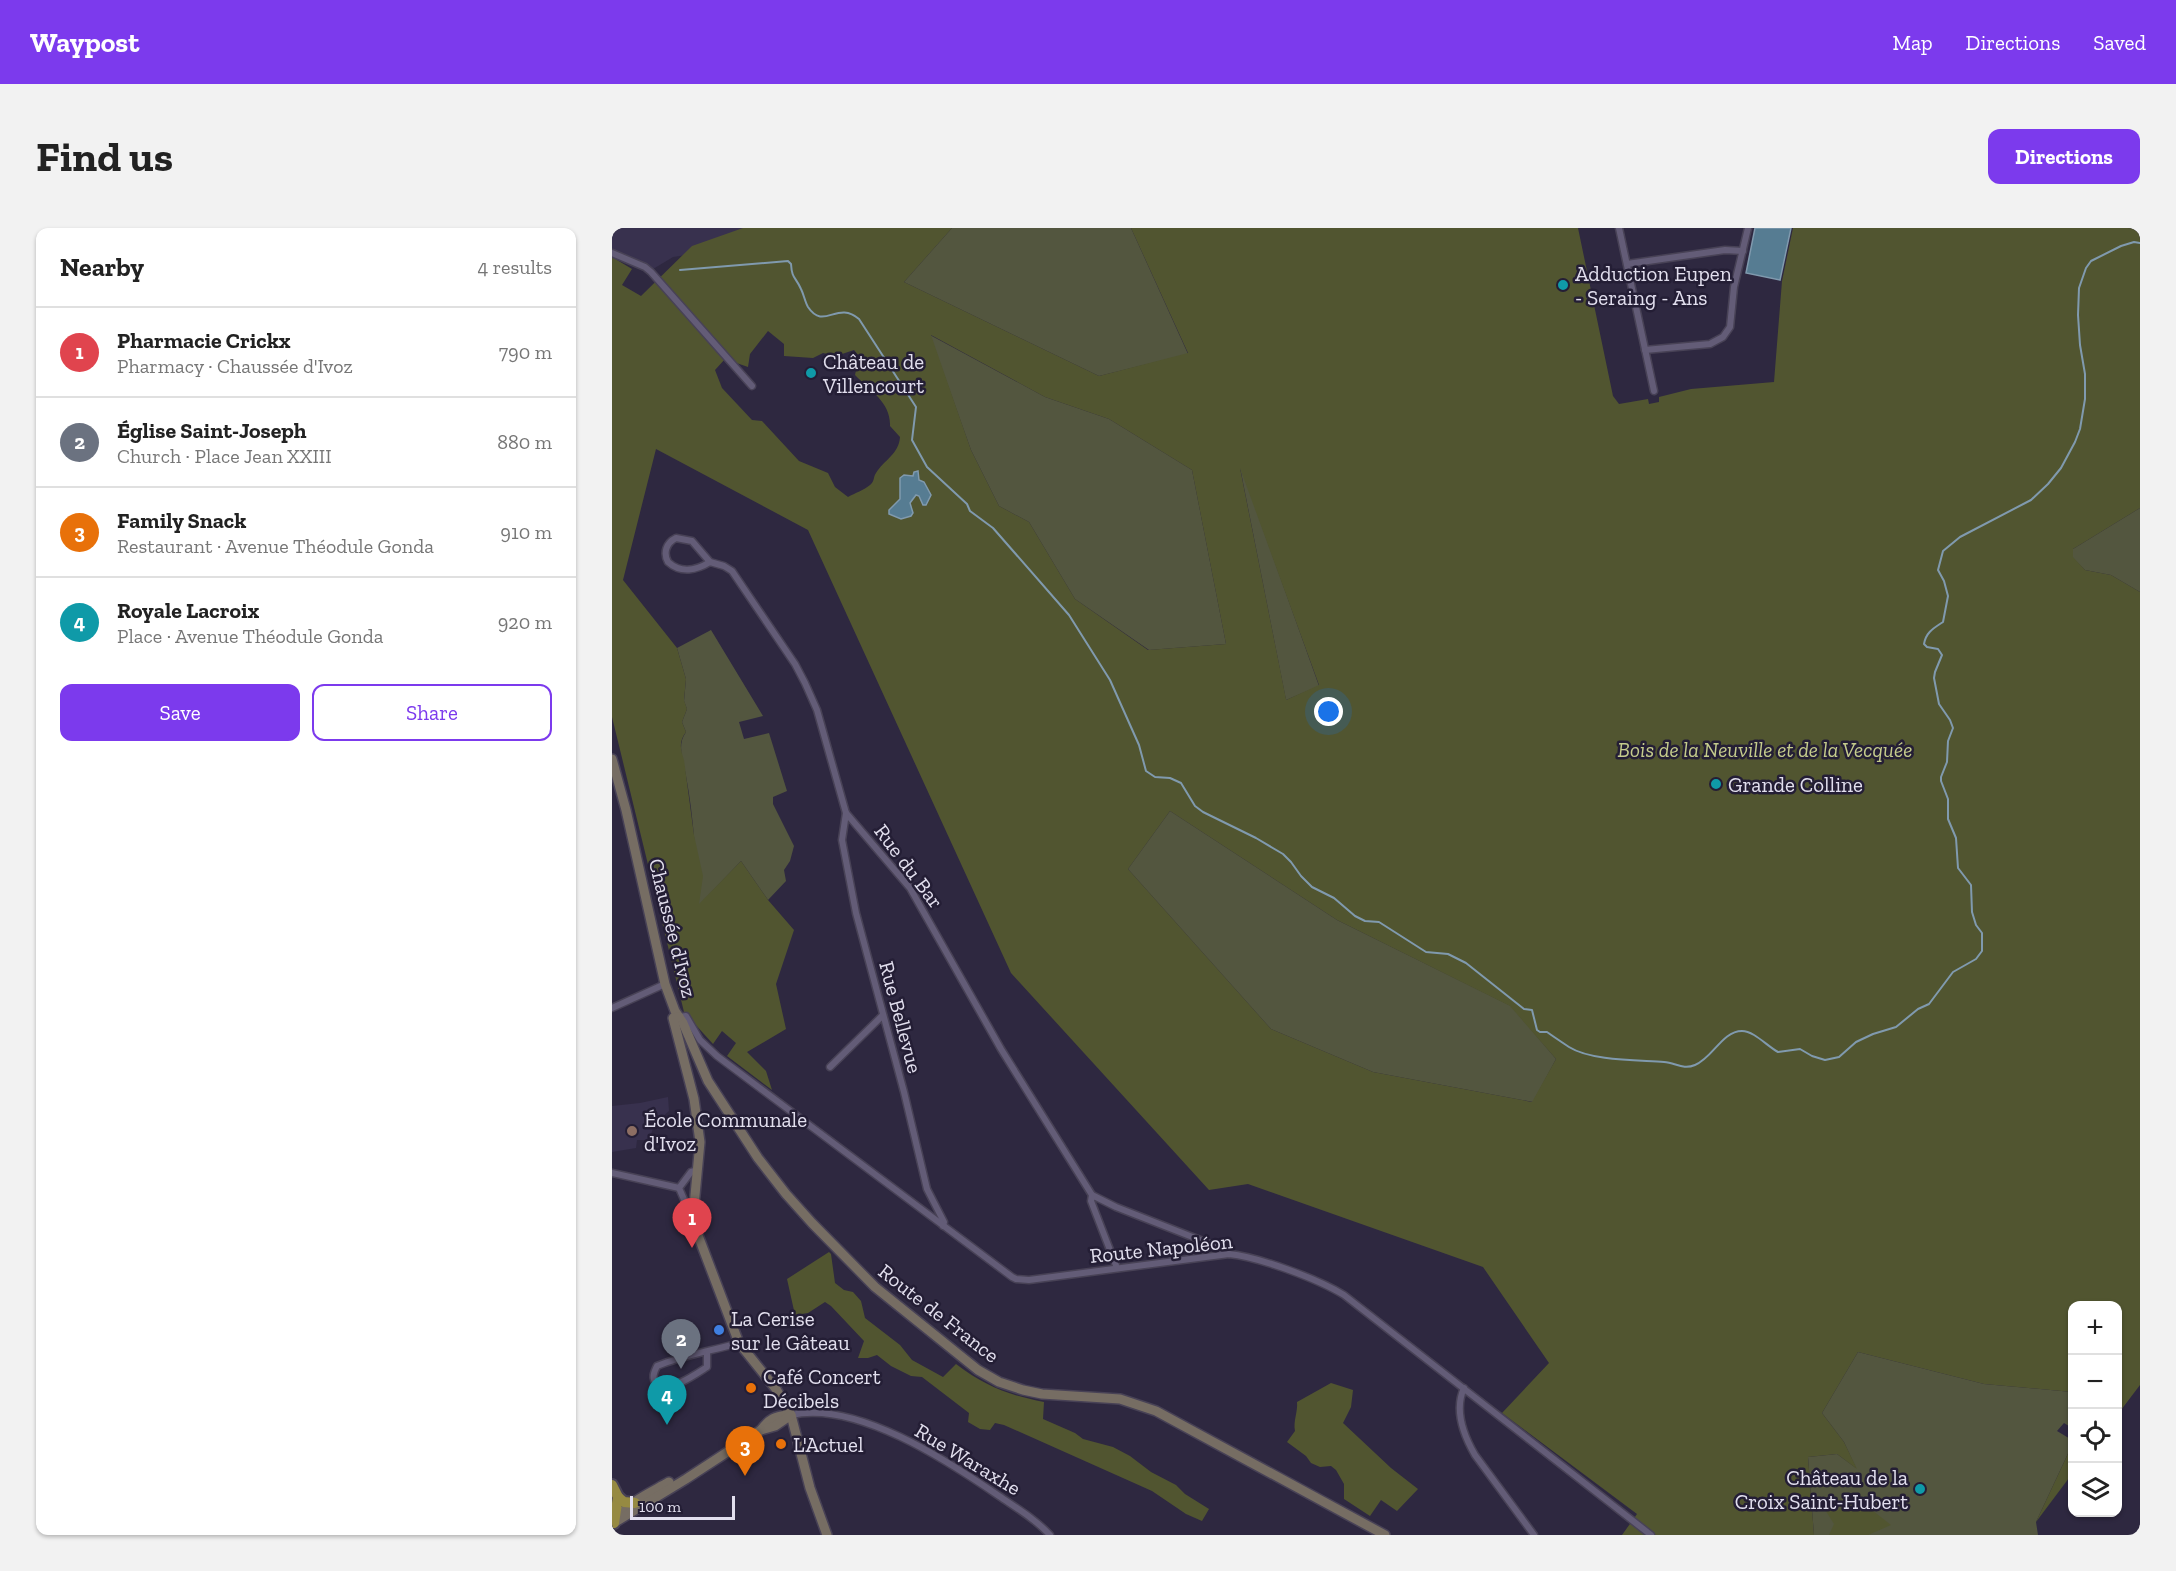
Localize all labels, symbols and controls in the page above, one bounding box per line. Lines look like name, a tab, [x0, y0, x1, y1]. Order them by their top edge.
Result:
text: Waypost	[30, 26, 139, 59]
text: Map	[1893, 30, 1933, 55]
text: Directions	[1966, 30, 2060, 55]
text: Saved	[2093, 30, 2146, 55]
button: Directions	[1988, 129, 2140, 184]
text: Find us	[36, 131, 173, 182]
text: Nearby	[60, 251, 144, 283]
text: 4 results	[477, 255, 552, 279]
place label: Adduction Eupen - Seraing - Ans	[1575, 261, 1732, 310]
marker: Adduction Eupen - Seraing - Ans	[1556, 278, 1570, 292]
text: Pharmacie Crickx	[117, 327, 291, 354]
text: 1	[75, 340, 84, 364]
text: 790 m	[499, 340, 552, 364]
place label: Château de Villencourt	[822, 349, 924, 398]
text: Pharmacy · Chaussée d'Ivoz	[117, 354, 353, 378]
marker: Château de Villencourt	[804, 366, 818, 380]
text: Église Saint-Joseph	[117, 417, 307, 444]
text: 2	[74, 430, 85, 454]
text: 880 m	[497, 430, 552, 454]
text: Church · Place Jean XXIII	[117, 444, 332, 468]
text: Family Snack	[117, 507, 246, 534]
text: 3	[74, 520, 85, 544]
text: 910 m	[500, 520, 552, 544]
text: Restaurant · Avenue Théodule Gonda	[117, 534, 434, 558]
text: Royale Lacroix	[117, 597, 259, 624]
text: 4	[74, 610, 85, 634]
text: 920 m	[498, 610, 552, 634]
text: Place · Avenue Théodule Gonda	[117, 624, 383, 648]
button: Save	[60, 684, 300, 741]
button: Share	[312, 684, 552, 741]
your location	[1314, 697, 1343, 726]
park label: Bois de la Neuville et de la Vecquée	[1618, 737, 1912, 762]
place label: Grande Colline	[1728, 772, 1863, 797]
marker: Grande Colline	[1709, 777, 1723, 791]
street label: Rue du Bar	[869, 819, 949, 913]
street label: Chaussée d'Ivoz	[644, 856, 702, 1000]
street label: Rue Bellevue	[874, 958, 928, 1076]
place label: École Communale d'Ivoz	[644, 1107, 807, 1156]
marker: École Communale d'Ivoz	[625, 1124, 639, 1138]
pin: 1	[672, 1198, 712, 1248]
street label: Route Napoléon	[1088, 1228, 1234, 1268]
street label: Route de France	[874, 1258, 1004, 1368]
map controls	[2068, 1301, 2122, 1517]
button: +	[2068, 1301, 2122, 1355]
place label: La Cerise sur le Gâteau	[731, 1306, 850, 1355]
pin: 2	[662, 1320, 700, 1369]
marker: La Cerise sur le Gâteau	[712, 1323, 726, 1337]
button: −	[2068, 1355, 2122, 1409]
place label: Café Concert Décibels	[763, 1364, 881, 1413]
pin: 4	[648, 1376, 686, 1425]
marker: Café Concert Décibels	[744, 1381, 758, 1395]
button: locate	[2068, 1409, 2122, 1463]
street label: Rue Waraxhe	[911, 1418, 1026, 1500]
pin: 3	[726, 1426, 764, 1476]
place label: L'Actuel	[793, 1432, 864, 1457]
marker: L'Actuel	[774, 1437, 788, 1451]
button: layers	[2068, 1463, 2122, 1517]
place label: Château de la Croix Saint-Hubert	[1735, 1465, 1908, 1514]
marker: Château de la Croix Saint-Hubert	[1913, 1482, 1927, 1496]
scale bar	[630, 1493, 735, 1520]
text: 100 m	[639, 1497, 681, 1516]

